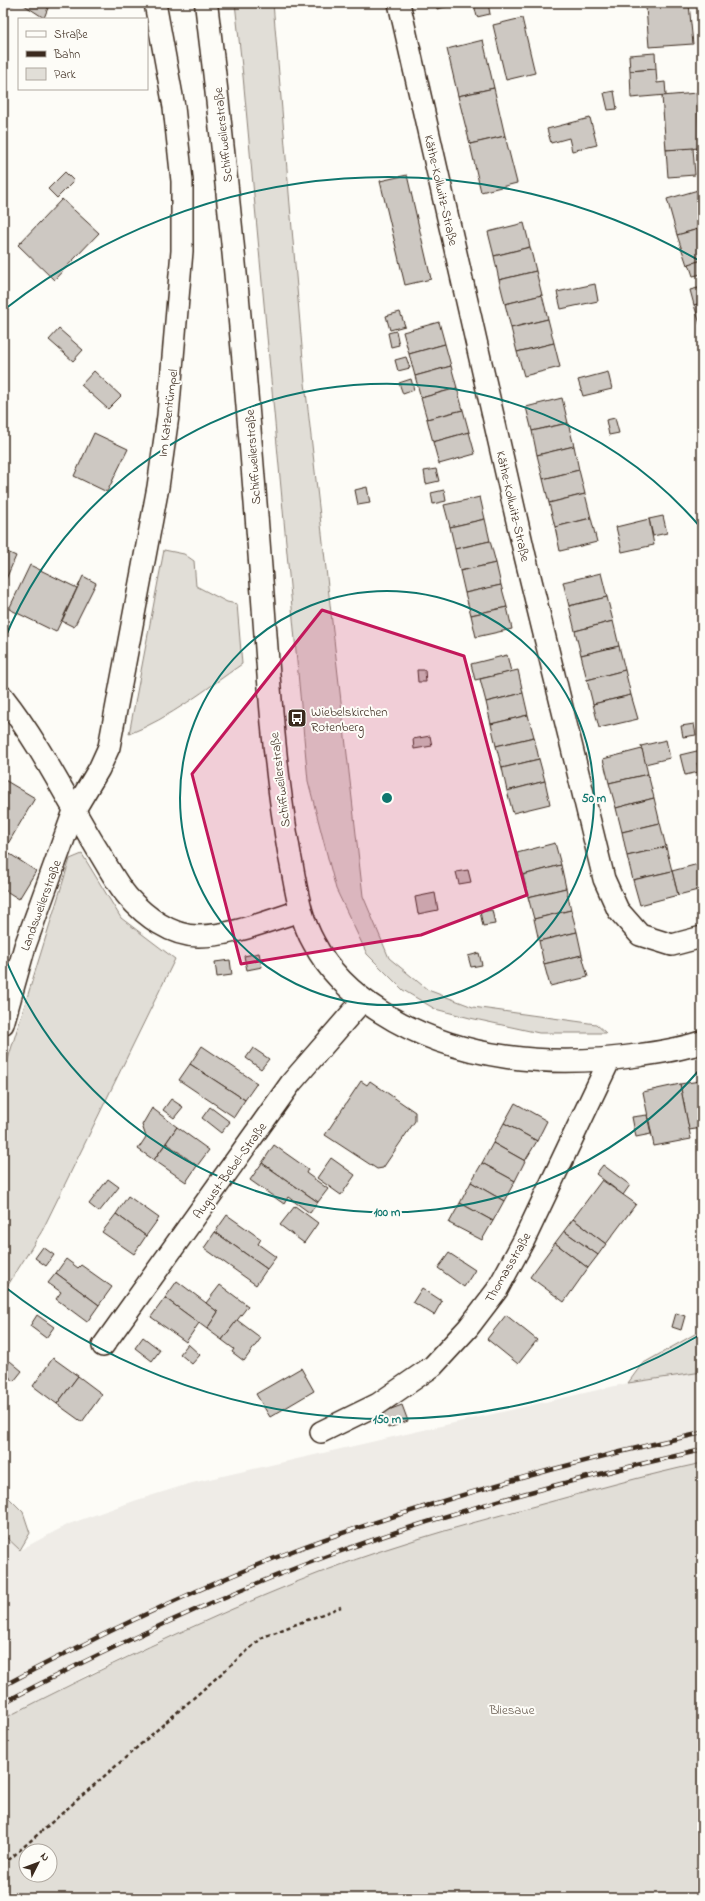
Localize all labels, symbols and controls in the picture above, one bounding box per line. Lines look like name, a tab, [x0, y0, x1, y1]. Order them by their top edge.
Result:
legend	[18, 18, 148, 90]
text: Straße	[54, 26, 88, 44]
text: Bahn	[53, 46, 80, 64]
text: Park	[54, 66, 76, 84]
street label: Schiffweilerstraße	[209, 86, 238, 183]
street label: Käthe-Kollwitz-Straße	[419, 133, 463, 248]
street label: Im Katzentümpel	[154, 368, 183, 458]
street label: Schiffweilerstraße	[241, 408, 266, 505]
street label: Käthe-Kollwitz-Straße	[491, 449, 535, 564]
place label: Wiebelskirchen Rotenberg	[311, 703, 388, 738]
bus stop icon: Wiebelskirchen Rotenberg	[286, 707, 308, 729]
street label: Schiffweilerstraße	[265, 731, 296, 828]
text: 50 m	[582, 790, 607, 808]
centre of rings	[380, 791, 394, 805]
street label: Landsweilerstraße	[16, 857, 67, 954]
street label: August-Bebel-Straße	[189, 1119, 273, 1224]
text: 100 m	[374, 1204, 401, 1222]
street label: Thomasstraße	[480, 1229, 536, 1307]
text: 150 m	[373, 1411, 402, 1429]
park label: Bliesaue	[488, 1701, 535, 1720]
north arrow	[18, 1843, 58, 1883]
text: N	[36, 1849, 53, 1865]

